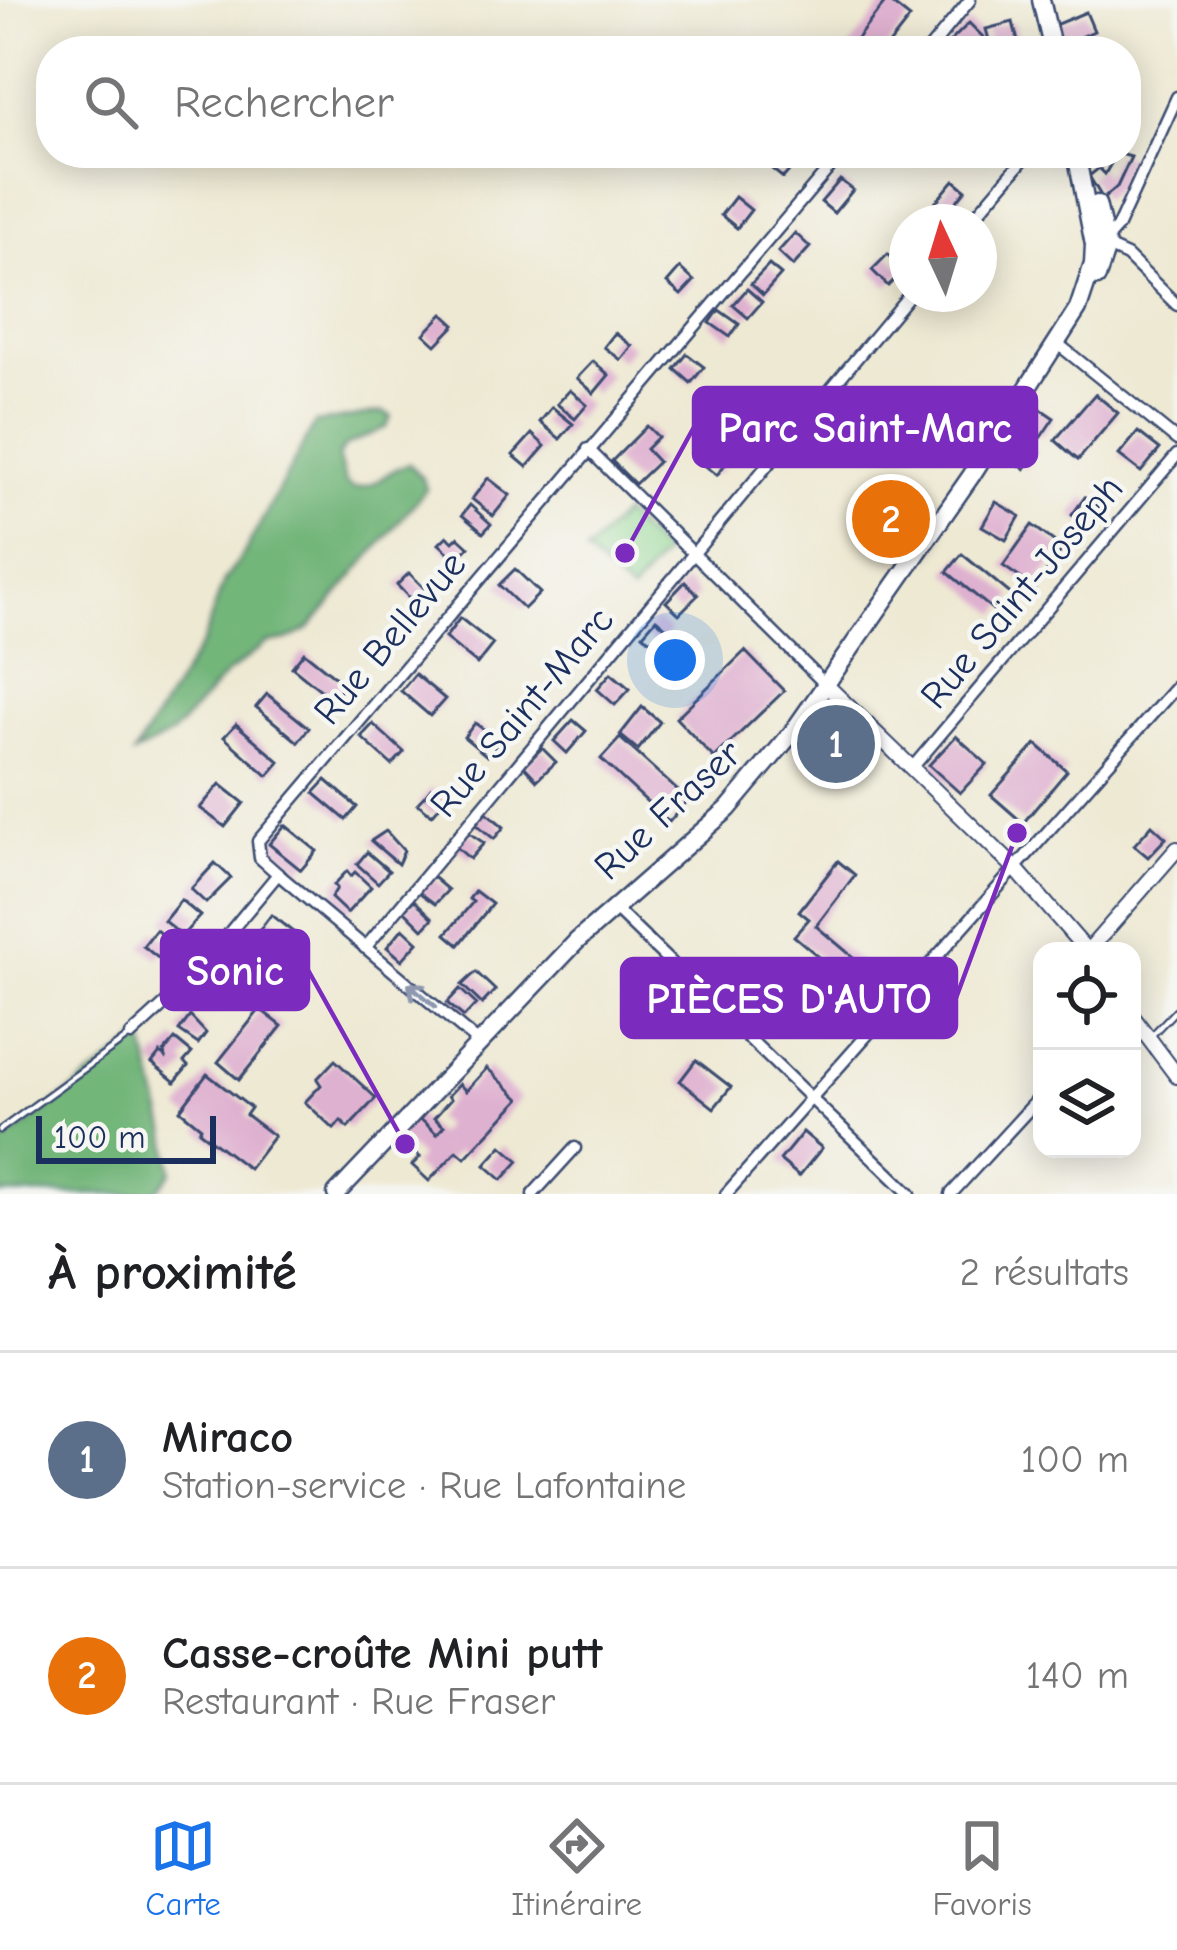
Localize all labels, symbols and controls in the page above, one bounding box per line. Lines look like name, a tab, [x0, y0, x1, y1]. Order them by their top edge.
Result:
search box	[36, 36, 1141, 168]
icon: search	[78, 69, 144, 135]
text: Rechercher	[174, 76, 394, 128]
north arrow	[889, 204, 997, 312]
callout: Parc Saint-Marc	[694, 388, 1036, 466]
text: Parc Saint-Marc	[718, 404, 1012, 453]
street label: Rue Saint-Joseph	[912, 466, 1132, 718]
pin: 2	[852, 474, 930, 564]
street label: Rue Bellevue	[305, 542, 475, 734]
street label: Rue Saint-Marc	[421, 598, 623, 826]
your location	[645, 630, 705, 690]
pin: 1	[797, 699, 875, 789]
street label: Rue Fraser	[585, 730, 751, 889]
callout: Sonic	[162, 931, 308, 1009]
map controls	[1033, 942, 1141, 1158]
button: locate	[1033, 942, 1141, 1050]
text: Sonic	[186, 947, 284, 996]
callout: PIÈCES D'AUTO	[622, 959, 956, 1037]
text: PIÈCES D'AUTO	[646, 974, 932, 1024]
one-way arrow	[407, 982, 438, 1010]
button: layers	[1033, 1050, 1141, 1158]
scale bar	[36, 1110, 216, 1163]
text: 100 m	[54, 1118, 146, 1156]
text: À proximité	[48, 1243, 297, 1302]
text: 2 résultats	[960, 1250, 1129, 1295]
text: Miraco	[162, 1411, 293, 1463]
text: 1	[79, 1437, 95, 1482]
text: 100 m	[1021, 1437, 1129, 1482]
text: Station-service · Rue Lafontaine	[162, 1463, 686, 1508]
text: Casse-croûte Mini putt	[162, 1627, 603, 1679]
text: 2	[77, 1653, 97, 1698]
text: 140 m	[1026, 1653, 1129, 1698]
text: Restaurant · Rue Fraser	[162, 1679, 555, 1724]
tab: Carte	[145, 1813, 221, 1923]
tab: Itinéraire	[511, 1813, 642, 1923]
tab: Favoris	[933, 1813, 1032, 1923]

